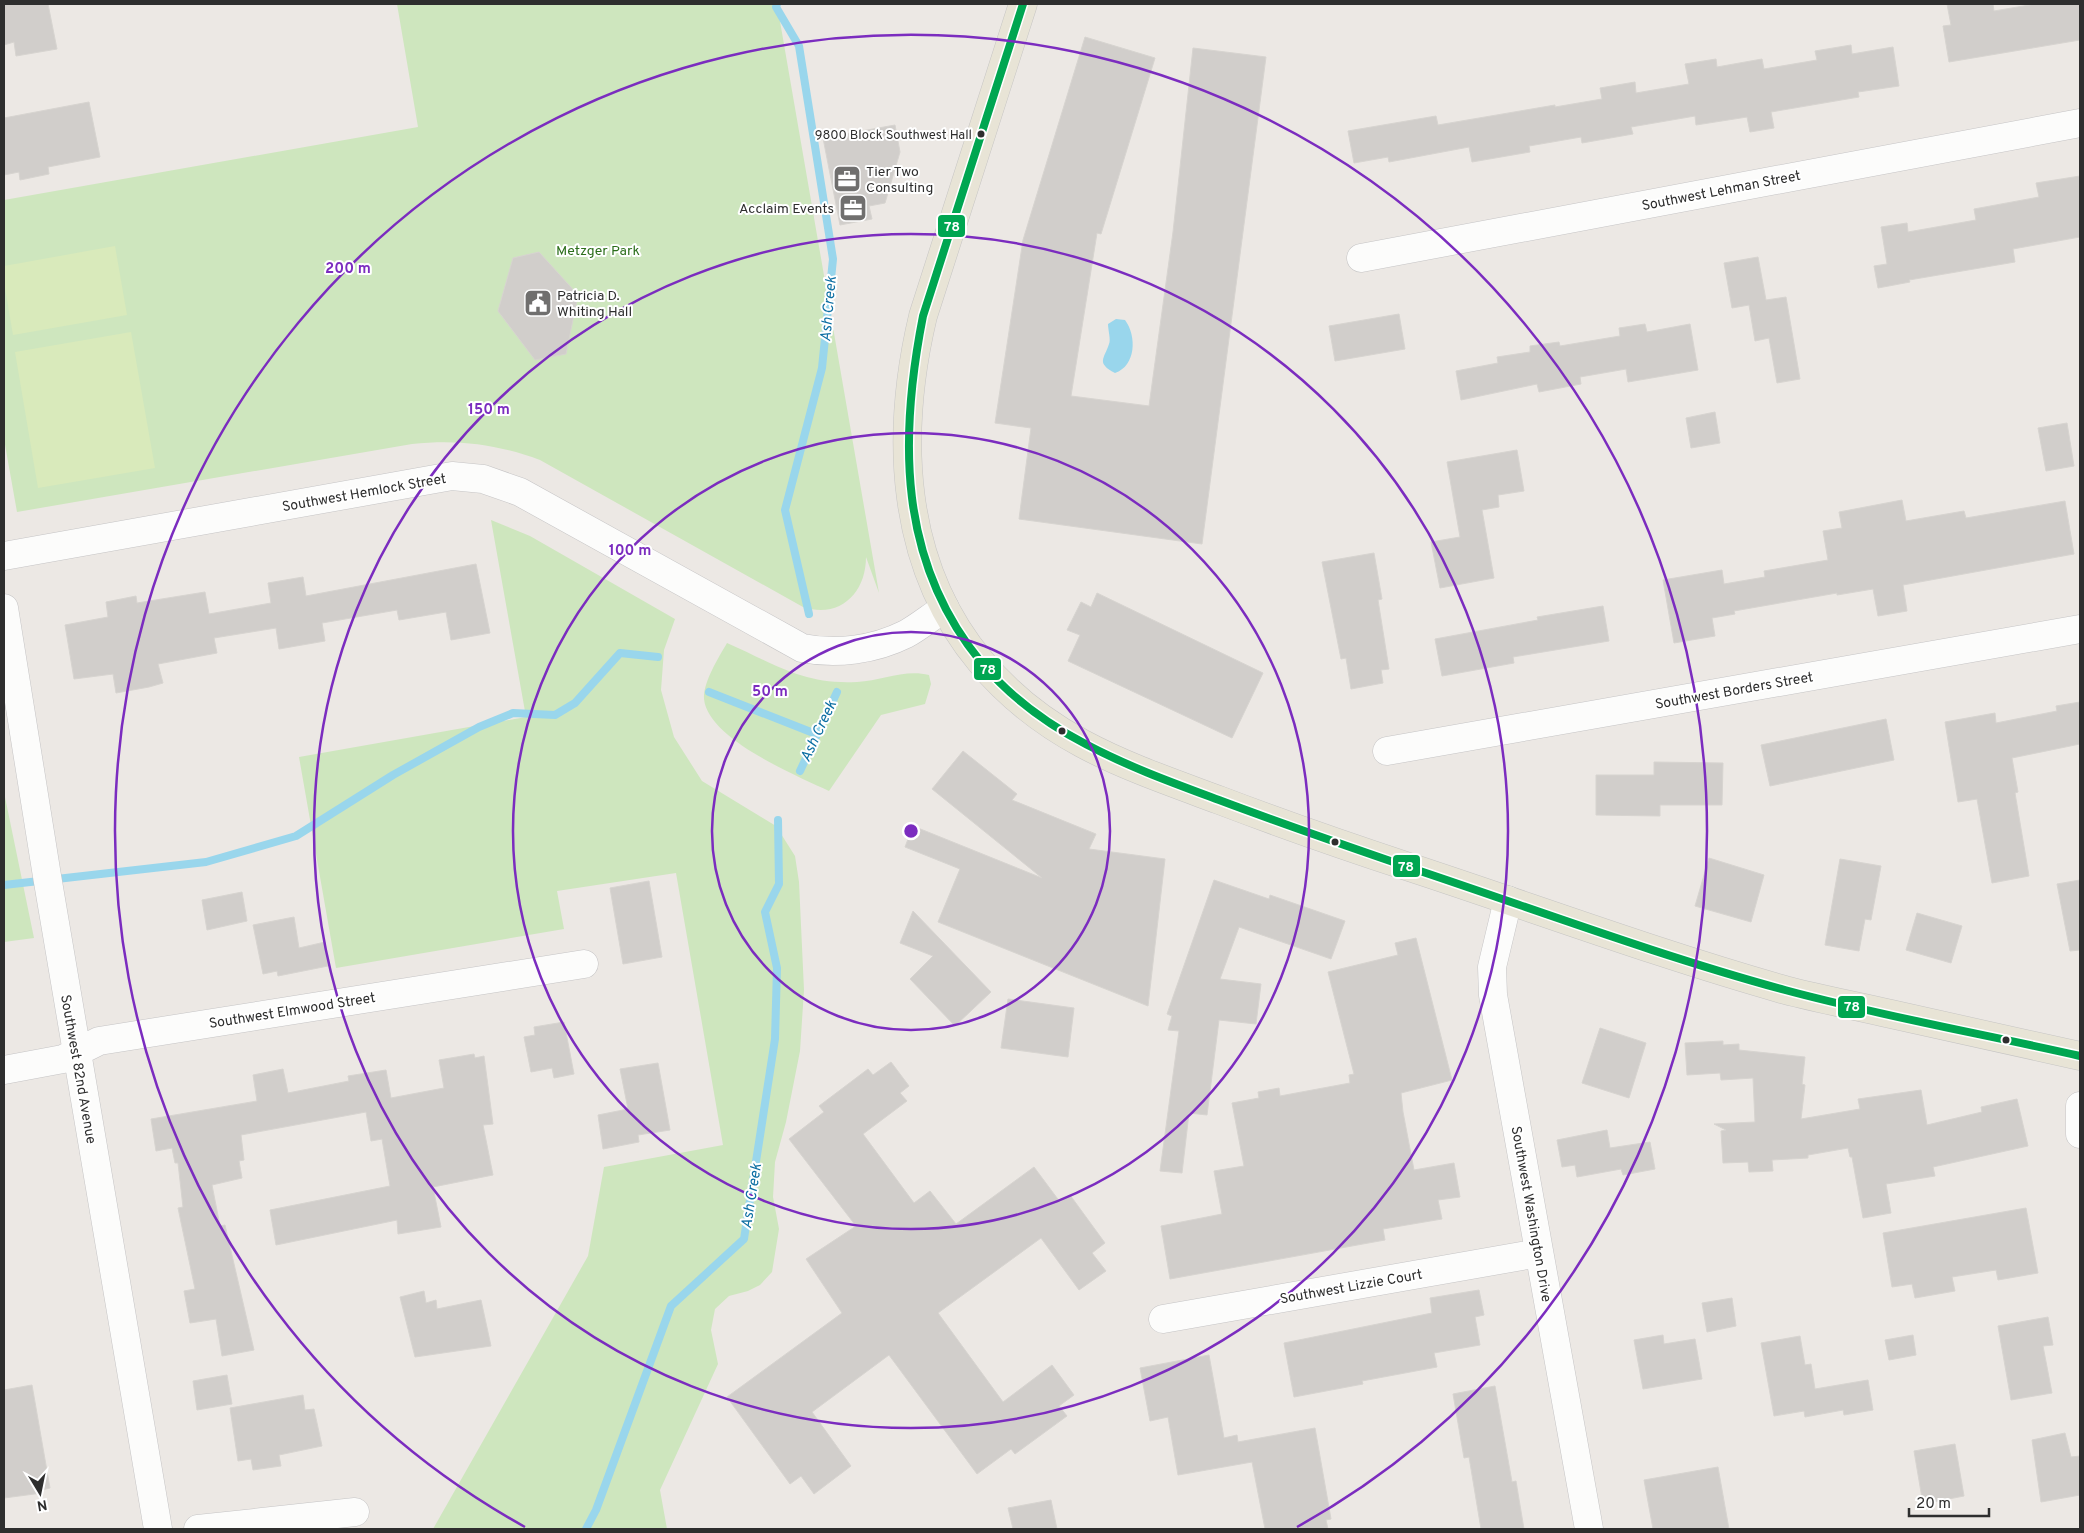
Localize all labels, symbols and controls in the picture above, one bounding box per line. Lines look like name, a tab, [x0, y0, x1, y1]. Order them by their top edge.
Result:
place label: 9800 Block Southwest Hall	[815, 128, 972, 144]
marker: 9800 Block Southwest Hall	[976, 129, 986, 139]
office icon: Tier Two Consulting	[832, 164, 862, 194]
place label: Tier Two Consulting	[866, 164, 933, 197]
street label: Southwest Lehman Street	[1640, 168, 1802, 215]
office icon: Acclaim Events	[838, 193, 868, 223]
place label: Acclaim Events	[739, 201, 834, 218]
line badge: 78	[937, 214, 966, 238]
text: 78	[944, 219, 960, 236]
park label: Metzger Park	[556, 243, 640, 260]
text: 200 m	[325, 260, 371, 279]
water label: Ash Creek	[817, 275, 842, 343]
public building icon: Patricia D. Whiting Hall	[523, 288, 553, 318]
place label: Patricia D. Whiting Hall	[557, 288, 632, 321]
text: 150 m	[468, 401, 510, 420]
street label: Southwest Hemlock Street	[281, 471, 448, 516]
text: 100 m	[609, 542, 651, 561]
line badge: 78	[973, 657, 1002, 681]
text: 78	[980, 662, 996, 679]
street label: Southwest Borders Street	[1654, 669, 1815, 714]
text: 50 m	[752, 683, 788, 702]
water label: Ash Creek	[797, 697, 842, 765]
unlabelled marker	[1057, 726, 1067, 736]
centre of rings	[902, 822, 920, 840]
unlabelled marker	[1330, 837, 1340, 847]
line badge: 78	[1392, 854, 1421, 878]
text: 78	[1398, 859, 1414, 876]
street label: Southwest Elmwood Street	[208, 990, 377, 1033]
street label: Southwest 82nd Avenue	[56, 993, 99, 1145]
line badge: 78	[1837, 995, 1866, 1019]
text: 78	[1844, 999, 1860, 1016]
unlabelled marker	[2001, 1035, 2011, 1045]
street label: Southwest Washington Drive	[1507, 1125, 1554, 1304]
water label: Ash Creek	[738, 1162, 767, 1230]
street label: Southwest Lizzie Court	[1279, 1267, 1424, 1308]
north arrow	[15, 1468, 65, 1518]
scale bar	[1909, 1486, 1989, 1518]
text: N	[36, 1495, 48, 1514]
text: 20 m	[1916, 1495, 1951, 1514]

